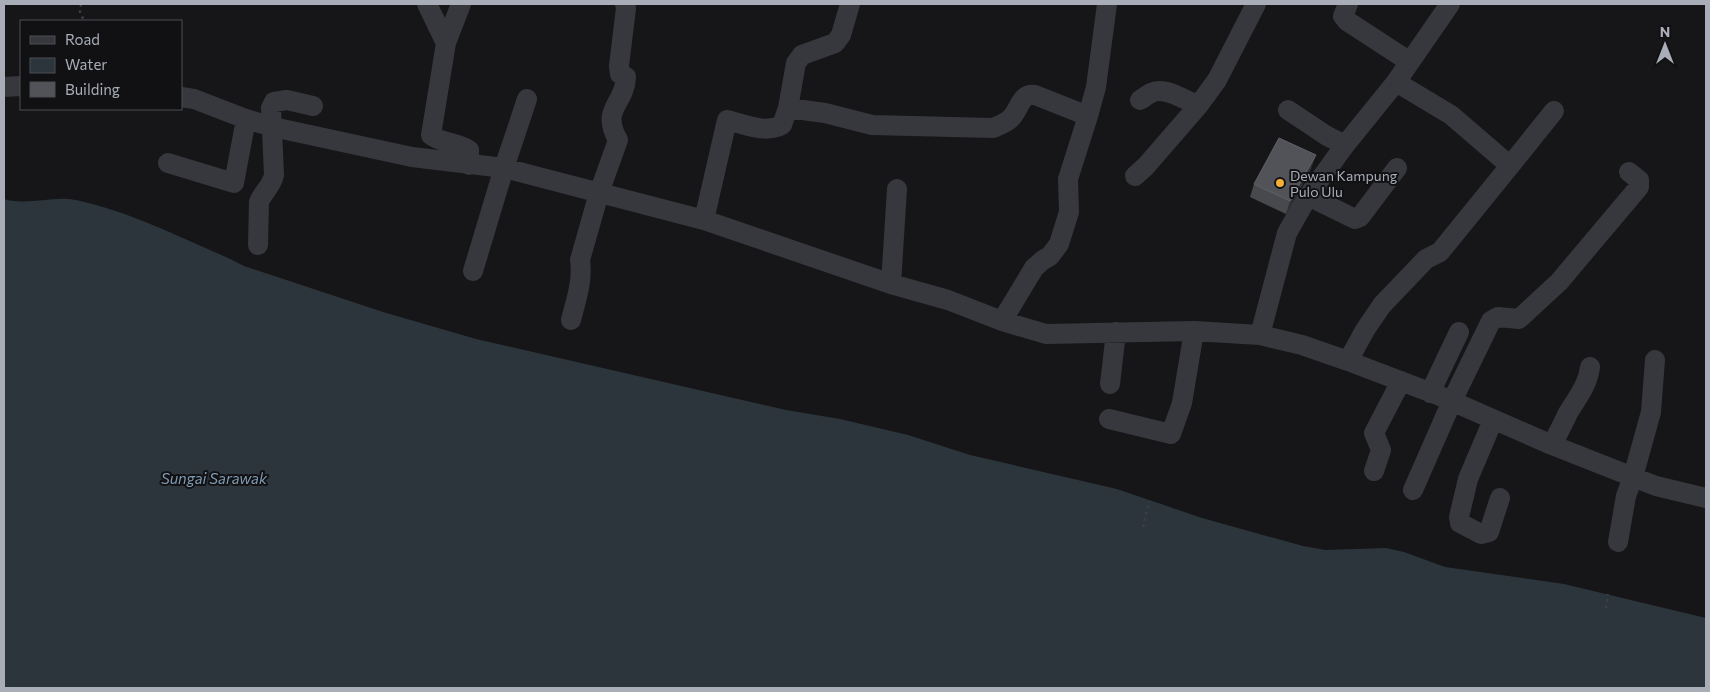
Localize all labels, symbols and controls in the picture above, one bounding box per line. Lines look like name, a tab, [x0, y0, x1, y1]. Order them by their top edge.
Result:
legend	[20, 20, 182, 110]
north arrow	[1640, 20, 1690, 70]
text: N	[1660, 23, 1670, 40]
text: Road	[65, 30, 100, 48]
text: Water	[65, 55, 107, 73]
text: Building	[65, 80, 120, 98]
place label: Dewan Kampung Pulo Ulu	[1290, 167, 1398, 200]
marker: Dewan Kampung Pulo Ulu	[1274, 177, 1286, 189]
water label: Sungai Sarawak	[161, 469, 268, 487]

